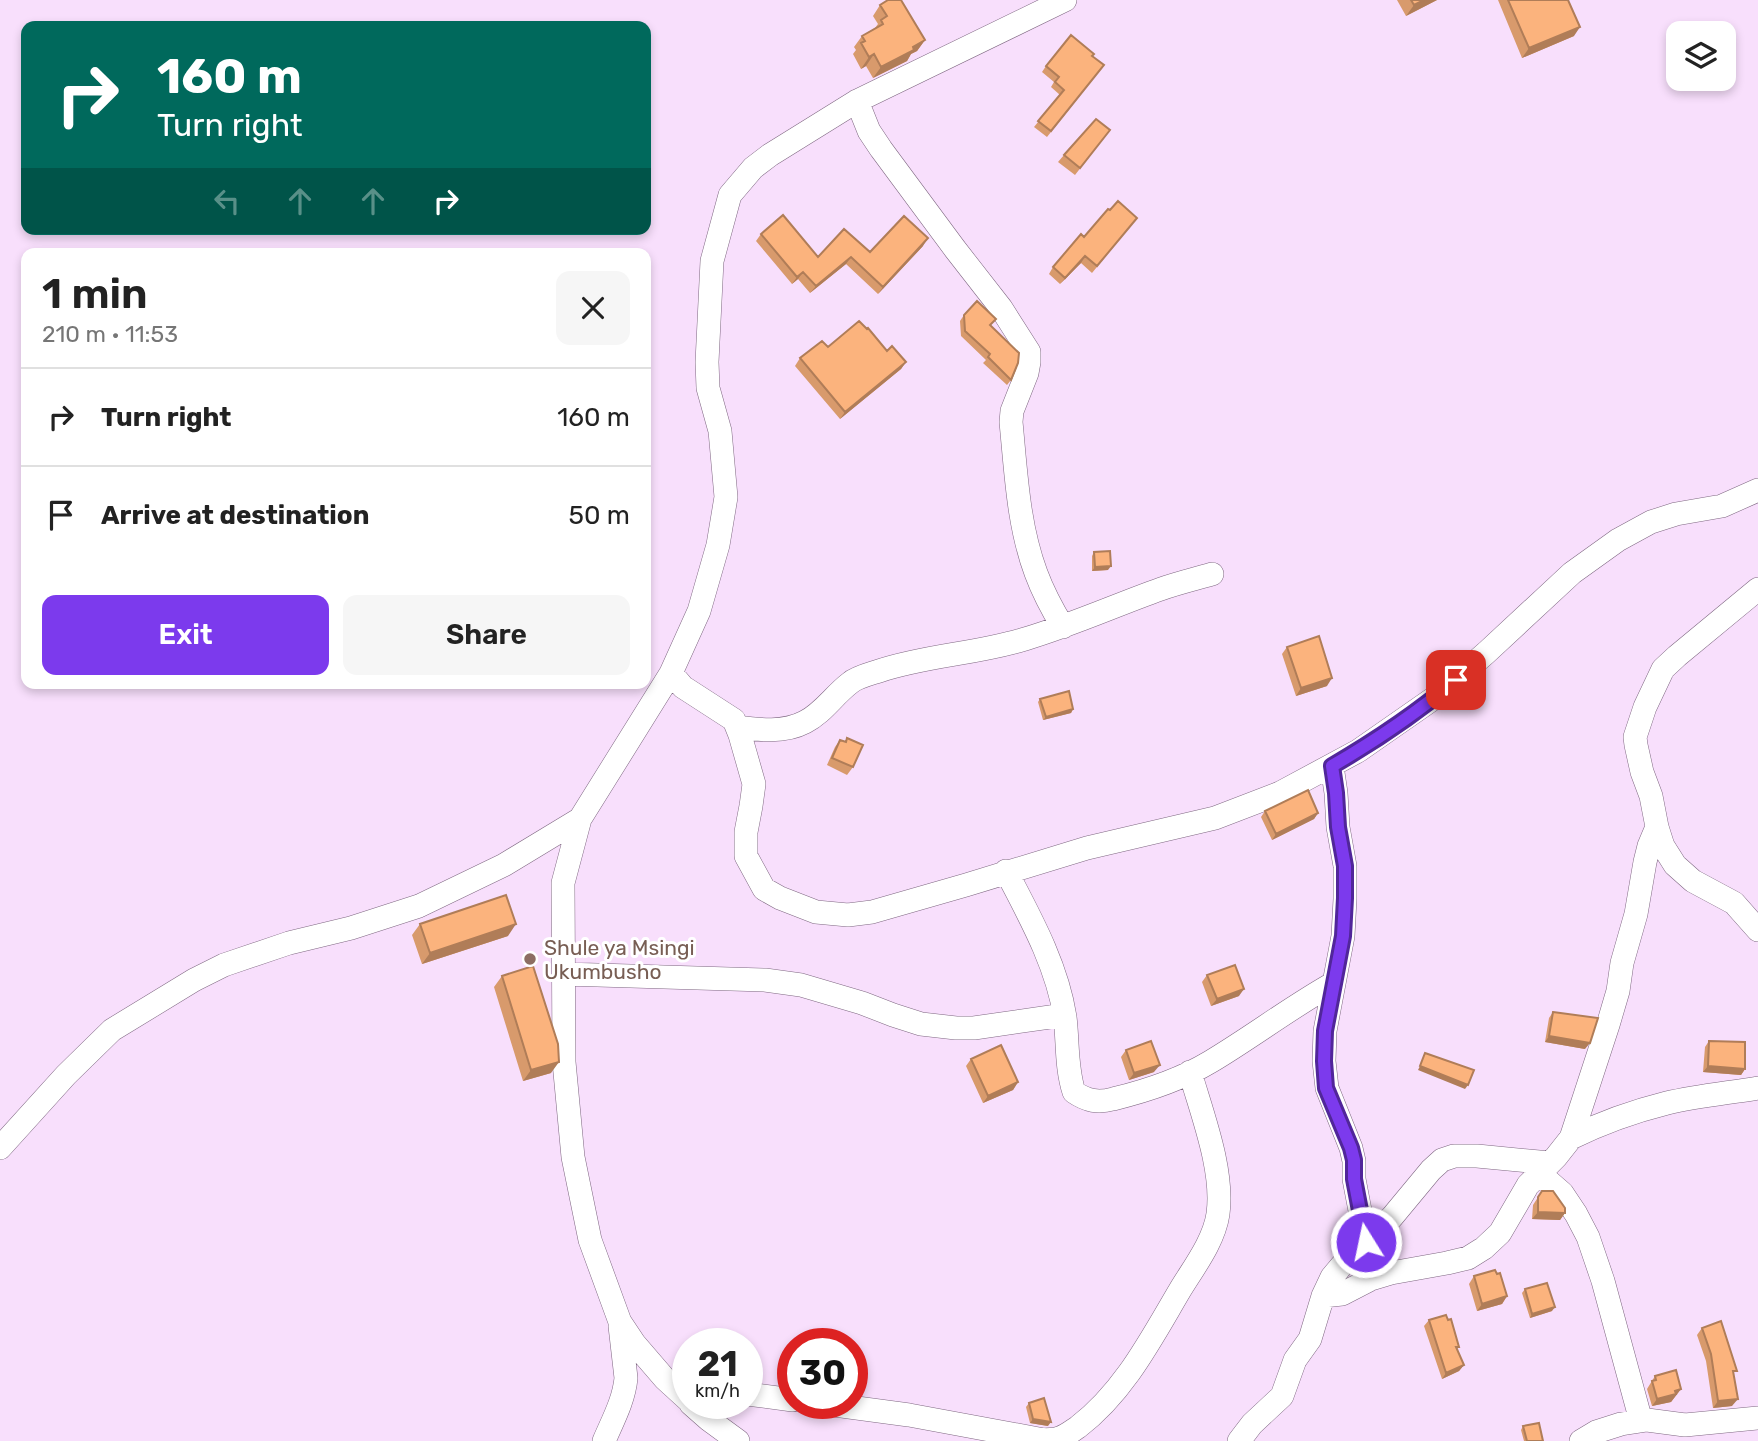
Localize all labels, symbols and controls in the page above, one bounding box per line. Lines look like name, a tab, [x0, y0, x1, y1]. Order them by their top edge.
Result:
map controls	[1666, 21, 1736, 91]
button: layers	[1666, 21, 1736, 91]
text: 160 m	[157, 47, 302, 105]
icon: right	[42, 49, 133, 140]
text: Turn right	[157, 106, 302, 144]
icon: left	[208, 182, 246, 220]
icon: ahead	[281, 182, 319, 220]
icon: ahead	[354, 182, 392, 220]
icon: right	[427, 182, 465, 220]
text: 1 min	[42, 269, 148, 319]
button: close	[556, 271, 630, 345]
text: 210 m · 11:53	[42, 320, 178, 348]
icon: right	[42, 398, 80, 436]
text: Turn right	[101, 402, 231, 433]
text: 160 m	[557, 402, 630, 433]
icon: arrive	[42, 496, 80, 534]
text: Arrive at destination	[101, 500, 369, 531]
text: 50 m	[569, 500, 630, 531]
button: Exit	[42, 595, 329, 675]
button: Share	[343, 595, 630, 675]
pin	[1426, 650, 1486, 710]
icon: arrive	[1437, 661, 1475, 699]
place label: Shule ya Msingi Ukumbusho	[544, 935, 695, 984]
marker: Shule ya Msingi Ukumbusho	[522, 951, 538, 967]
position arrow	[1329, 1205, 1403, 1279]
speed limit sign: 30	[777, 1328, 868, 1419]
text: 21	[697, 1343, 738, 1385]
text: km/h	[695, 1380, 740, 1402]

